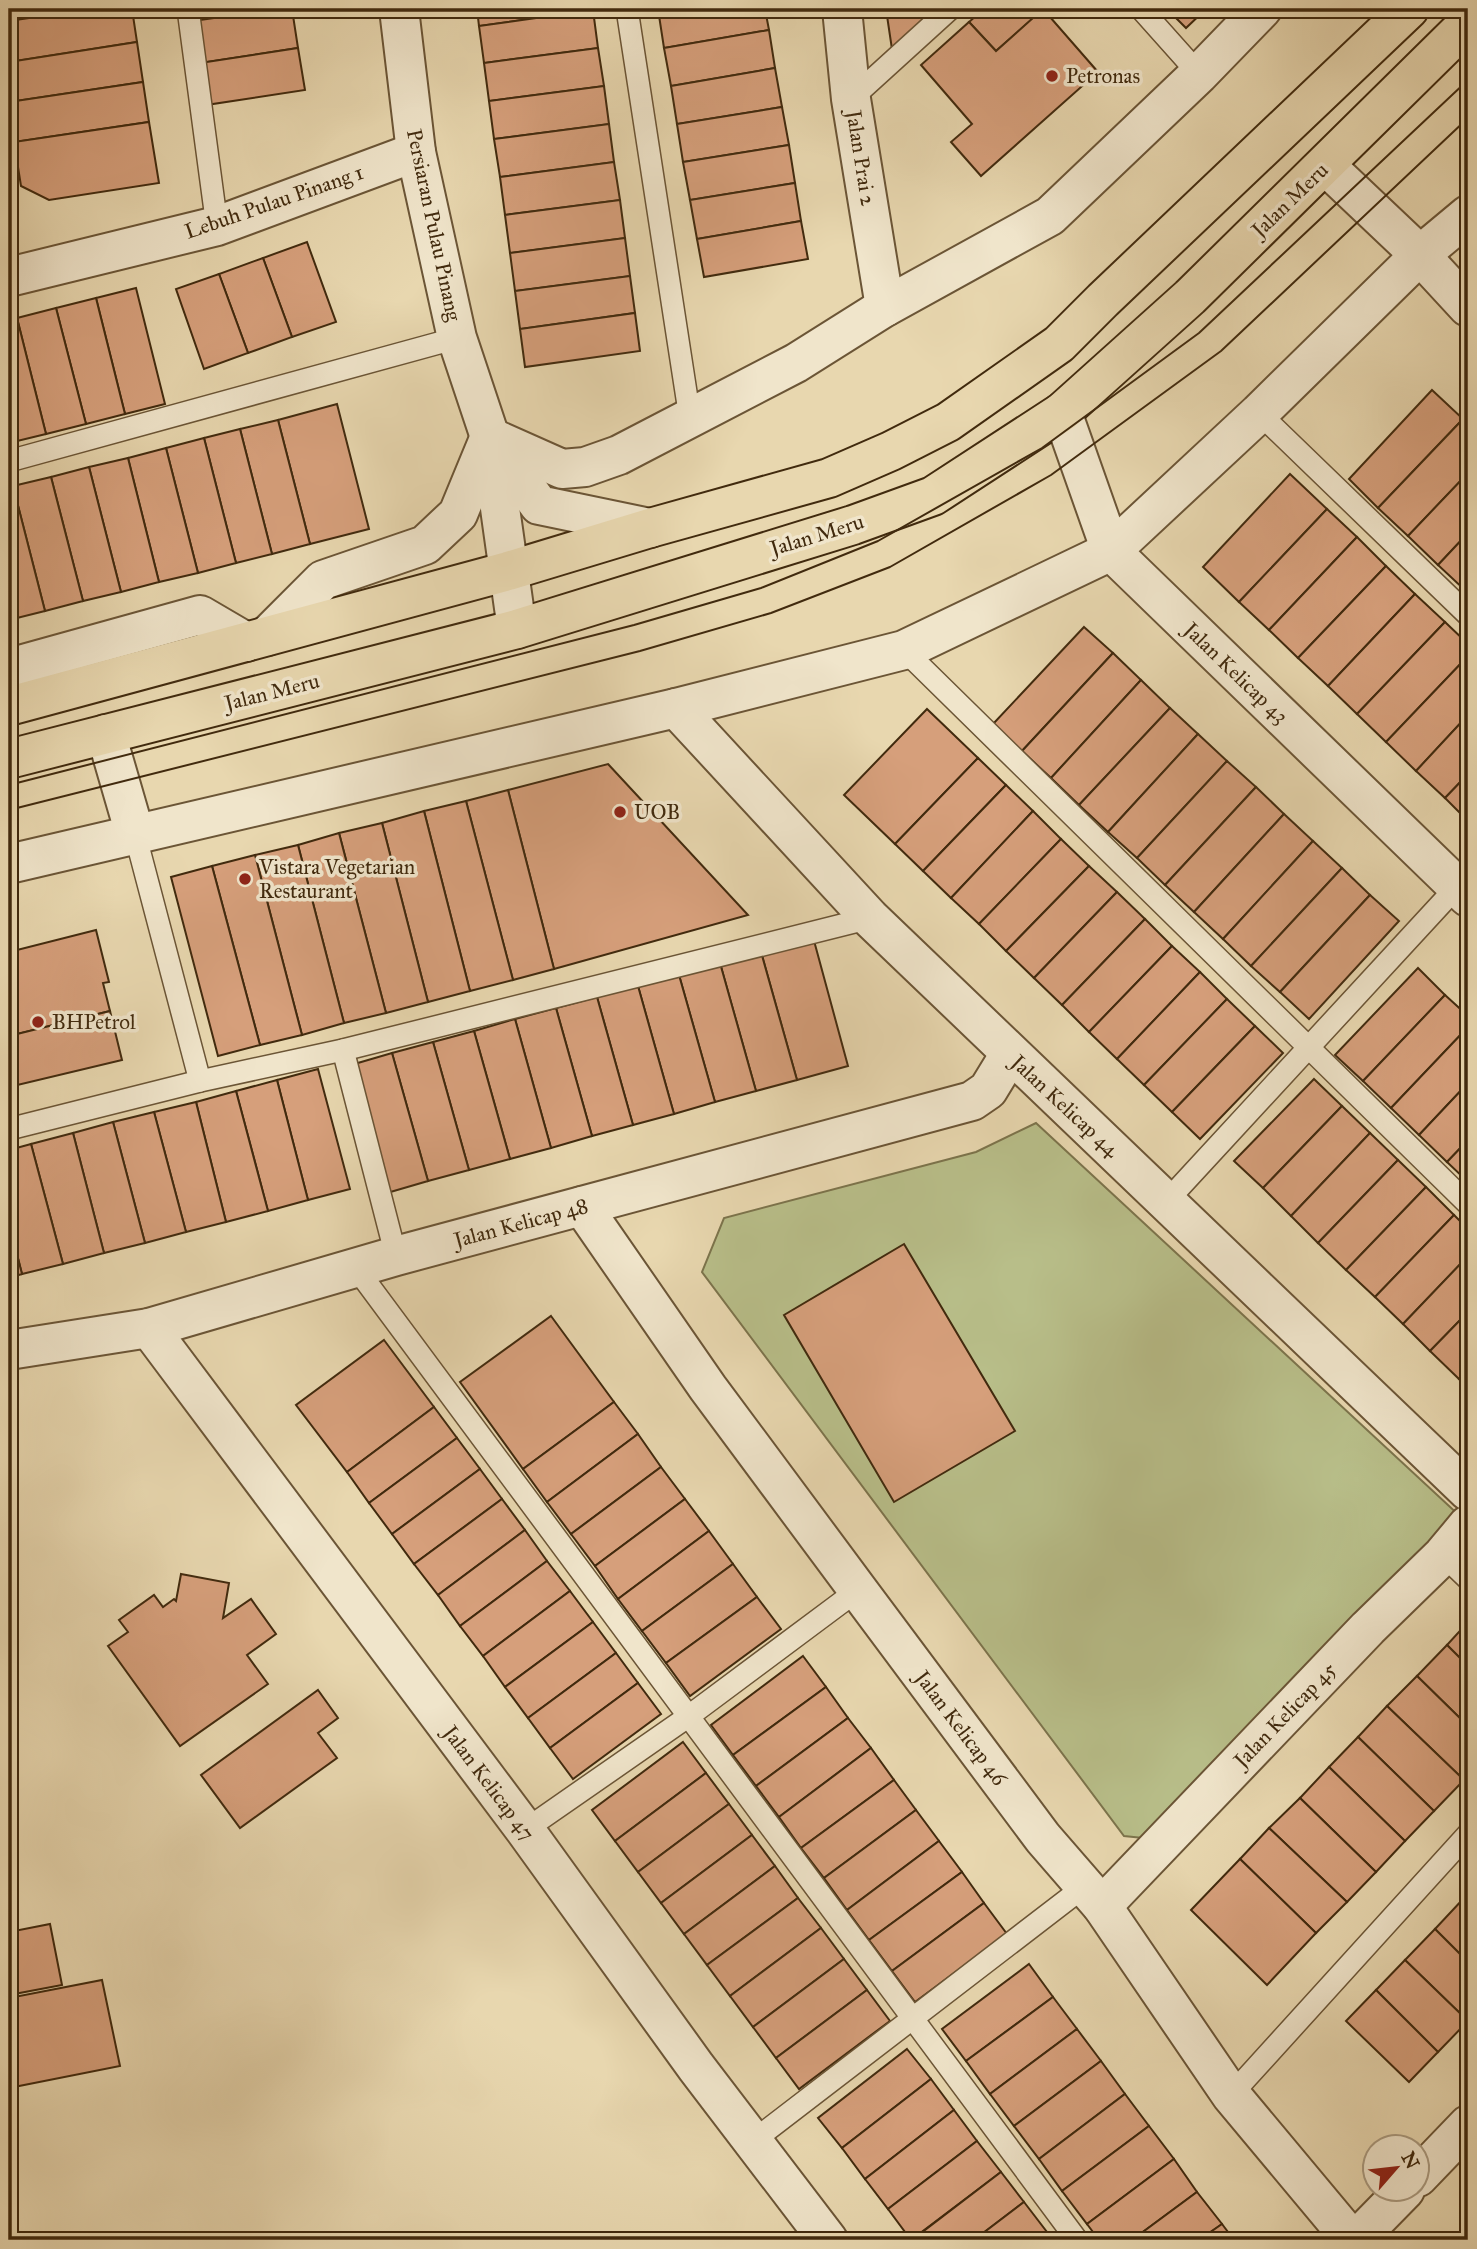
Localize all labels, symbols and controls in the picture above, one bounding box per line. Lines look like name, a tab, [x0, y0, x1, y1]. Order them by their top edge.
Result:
place label: Petronas	[1066, 63, 1140, 89]
marker: Petronas	[1044, 68, 1060, 84]
street label: Jalan Prai 2	[840, 106, 881, 208]
street label: Persiaran Pulau Pinang	[401, 127, 467, 324]
street label: Jalan Meru	[1245, 157, 1334, 244]
street label: Lebuh Pulau Pinang 1	[181, 159, 367, 245]
street label: Jalan Meru	[765, 508, 867, 562]
street label: Jalan Kelicap 43	[1177, 615, 1294, 729]
street label: Jalan Meru	[220, 668, 322, 717]
place label: UOB	[634, 799, 680, 825]
marker: UOB	[612, 804, 628, 820]
place label: Vistara Vegetarian Restaurant	[258, 854, 415, 904]
marker: Vistara Vegetarian Restaurant	[237, 871, 253, 887]
place label: BHPetrol	[52, 1009, 136, 1035]
marker: BHPetrol	[30, 1014, 46, 1030]
street label: Jalan Kelicap 44	[1004, 1048, 1125, 1164]
street label: Jalan Kelicap 48	[449, 1193, 591, 1254]
street label: Jalan Kelicap 45	[1227, 1657, 1342, 1774]
street label: Jalan Kelicap 46	[908, 1664, 1013, 1792]
street label: Jalan Kelicap 47	[436, 1719, 541, 1845]
north arrow	[1362, 2134, 1432, 2204]
text: N	[1397, 2148, 1425, 2173]

